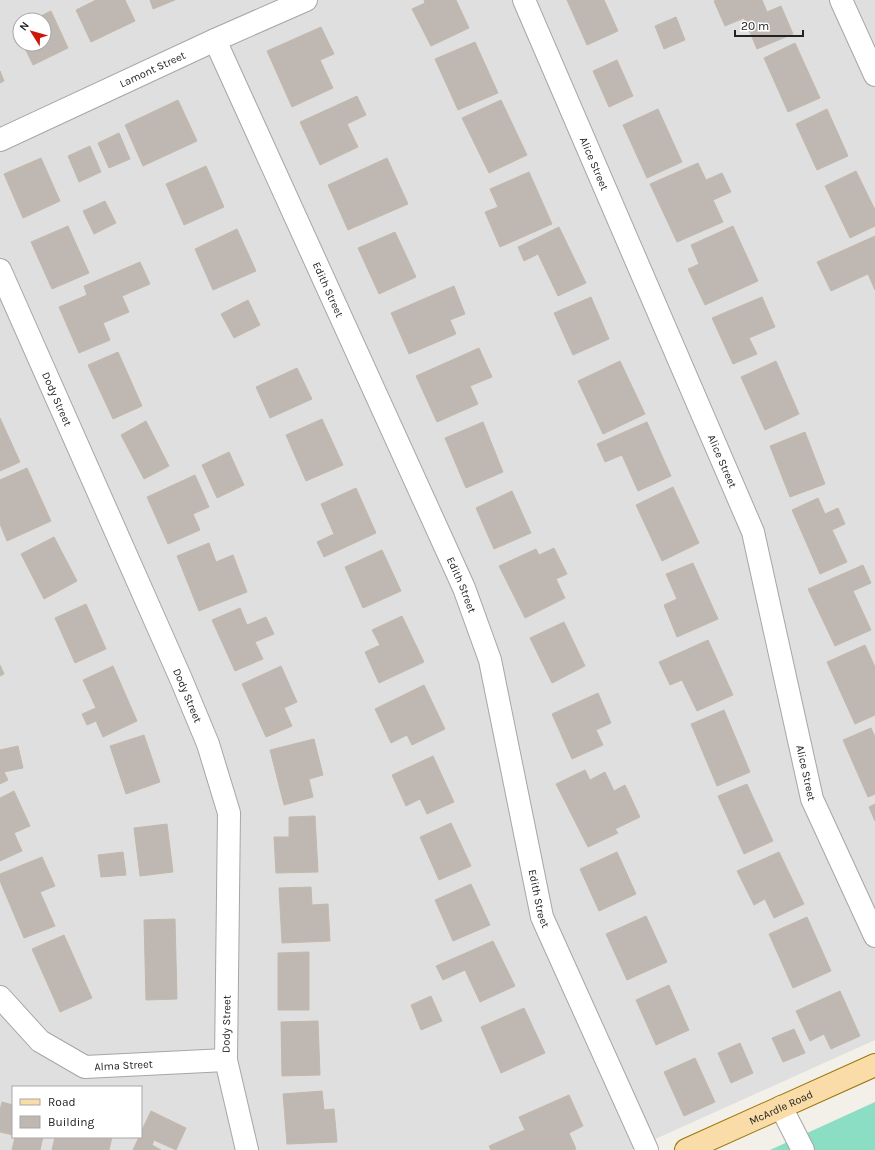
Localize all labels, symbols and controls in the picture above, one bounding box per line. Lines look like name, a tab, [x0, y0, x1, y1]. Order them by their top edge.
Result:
north arrow	[12, 12, 52, 52]
scale bar	[735, 12, 803, 38]
text: N	[17, 19, 32, 33]
text: 20 m	[741, 19, 769, 33]
street label: Lamont Street	[118, 49, 188, 91]
street label: Alice Street	[577, 135, 611, 192]
street label: Edith Street	[310, 260, 346, 320]
street label: Dody Street	[39, 370, 74, 428]
street label: Alice Street	[705, 433, 739, 490]
street label: Edith Street	[444, 555, 478, 615]
street label: Dody Street	[170, 666, 204, 725]
street label: Alice Street	[793, 744, 818, 802]
street label: Edith Street	[526, 868, 552, 930]
street label: Dody Street	[219, 995, 234, 1053]
street label: Alma Street	[94, 1058, 153, 1074]
legend	[12, 1086, 142, 1138]
street label: McArdle Road	[747, 1088, 815, 1128]
text: Road	[48, 1095, 76, 1109]
text: Building	[48, 1115, 95, 1129]

